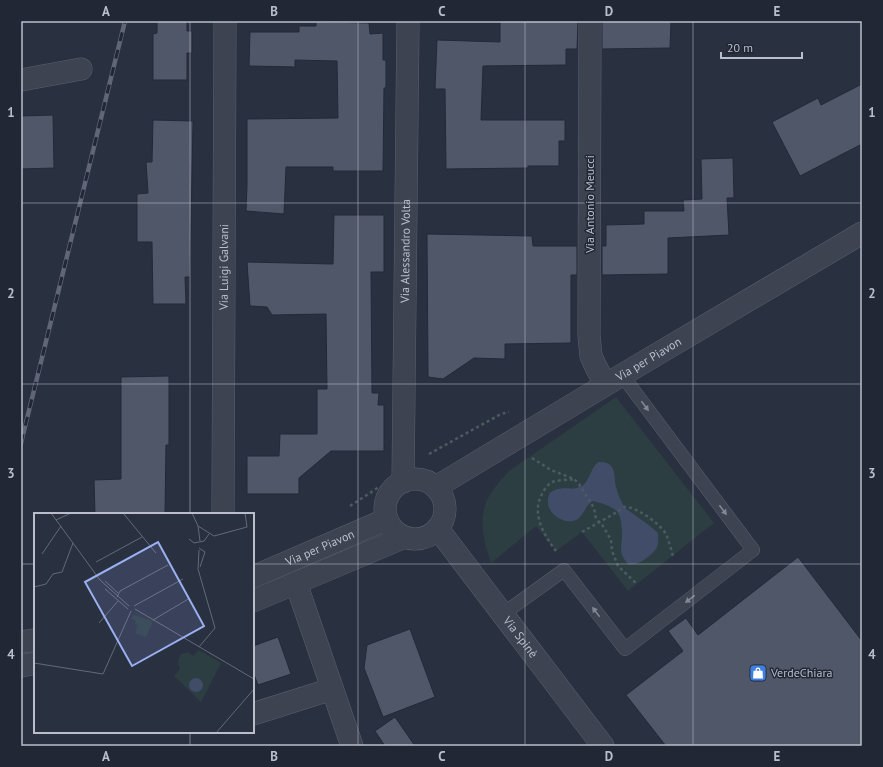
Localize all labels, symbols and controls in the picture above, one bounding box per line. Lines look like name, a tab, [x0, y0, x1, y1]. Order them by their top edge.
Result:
text: A	[102, 3, 110, 20]
text: B	[270, 3, 278, 20]
text: C	[438, 3, 446, 20]
text: D	[605, 3, 613, 20]
text: E	[774, 3, 781, 20]
scale bar	[721, 34, 802, 60]
text: 20 m	[727, 40, 753, 55]
text: 1	[7, 104, 15, 121]
text: 1	[868, 104, 876, 121]
street label: Via Antonio Meucci	[582, 155, 597, 254]
street label: Via Alessandro Volta	[397, 199, 413, 304]
street label: Via Luigi Galvani	[216, 224, 231, 311]
text: 2	[7, 285, 15, 302]
text: 2	[868, 285, 876, 302]
street label: Via per Piavon	[612, 334, 684, 385]
one-way arrow	[641, 400, 649, 411]
text: 3	[7, 465, 15, 482]
text: 3	[868, 465, 876, 482]
one-way arrow	[719, 504, 728, 515]
inset map	[34, 513, 254, 733]
street label: Via per Piavon	[282, 526, 357, 569]
one-way arrow	[685, 594, 696, 603]
one-way arrow	[592, 606, 600, 617]
street label: Via Spinè	[500, 613, 541, 661]
text: 4	[7, 646, 15, 663]
text: 4	[868, 646, 876, 663]
shop icon: VerdeChiara	[748, 663, 768, 683]
place label: VerdeChiara	[770, 665, 833, 680]
text: A	[102, 748, 110, 765]
text: B	[270, 748, 278, 765]
text: C	[438, 748, 446, 765]
text: D	[605, 748, 613, 765]
text: E	[774, 748, 781, 765]

